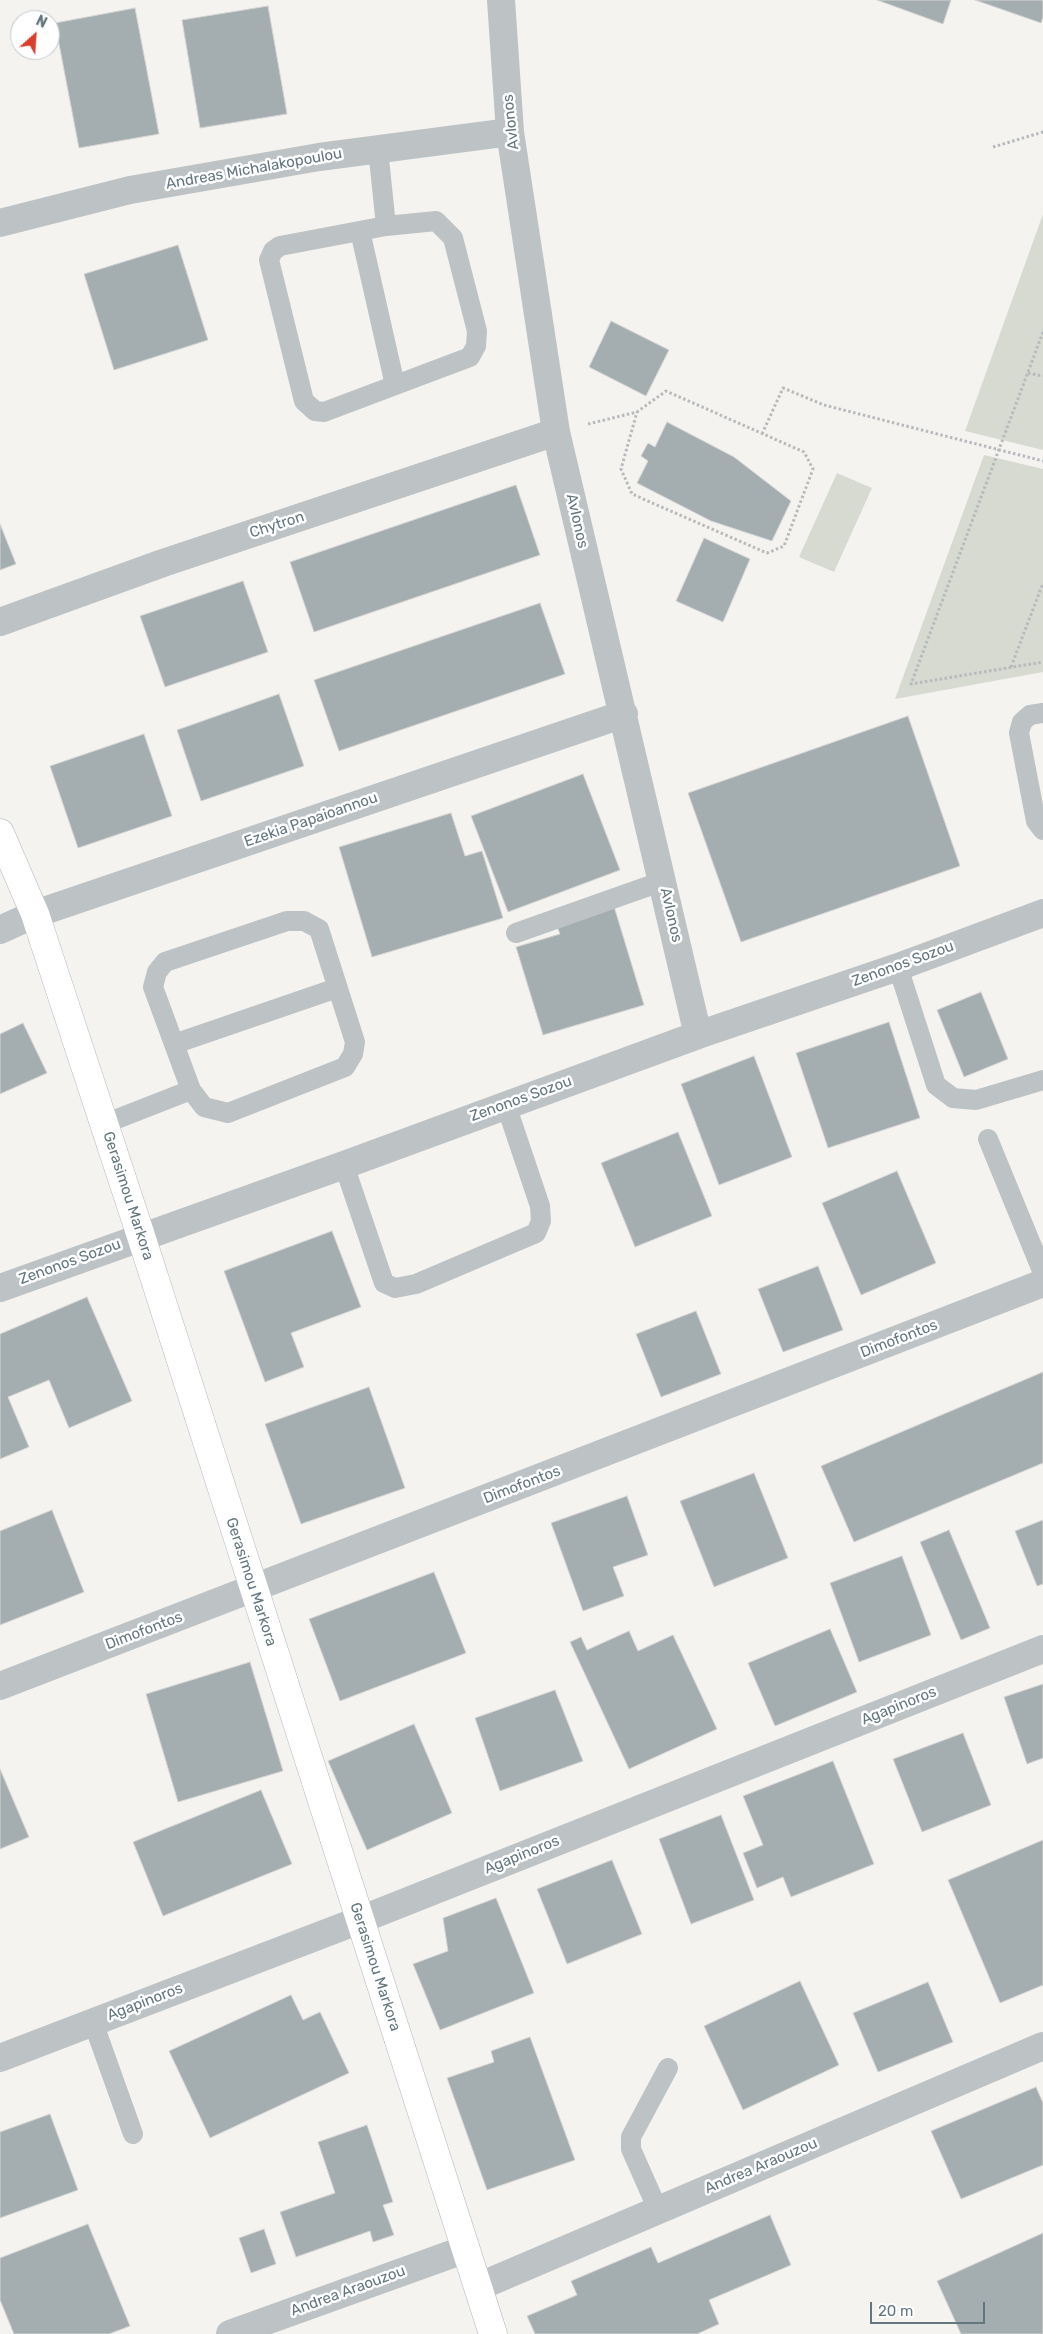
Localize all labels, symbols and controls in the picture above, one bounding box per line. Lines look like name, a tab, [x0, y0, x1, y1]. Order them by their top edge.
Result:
north arrow	[10, 10, 60, 60]
text: N	[33, 12, 50, 32]
street label: Avlonos	[499, 93, 523, 151]
street label: Andreas Michalakopoulou	[164, 145, 344, 193]
street label: Avlonos	[562, 492, 592, 550]
street label: Chytron	[247, 508, 307, 542]
street label: Ezekia Papaioannou	[242, 789, 380, 851]
street label: Avlonos	[656, 886, 686, 944]
street label: Zenonos Sozou	[850, 937, 956, 991]
street label: Zenonos Sozou	[468, 1072, 574, 1126]
street label: Gerasimou Markora	[99, 1129, 157, 1263]
street label: Zenonos Sozou	[17, 1235, 123, 1289]
street label: Dimofontos	[858, 1316, 940, 1362]
street label: Dimofontos	[481, 1462, 563, 1508]
street label: Gerasimou Markora	[222, 1515, 280, 1649]
street label: Dimofontos	[103, 1608, 185, 1654]
street label: Agapinoros	[859, 1683, 939, 1729]
street label: Agapinoros	[482, 1832, 562, 1878]
street label: Gerasimou Markora	[346, 1900, 404, 2034]
street label: Agapinoros	[105, 1979, 185, 2025]
street label: Andrea Araouzou	[702, 2134, 820, 2198]
street label: Andrea Araouzou	[288, 2262, 408, 2320]
scale bar	[873, 2292, 988, 2324]
text: 20 m	[878, 2302, 913, 2320]

